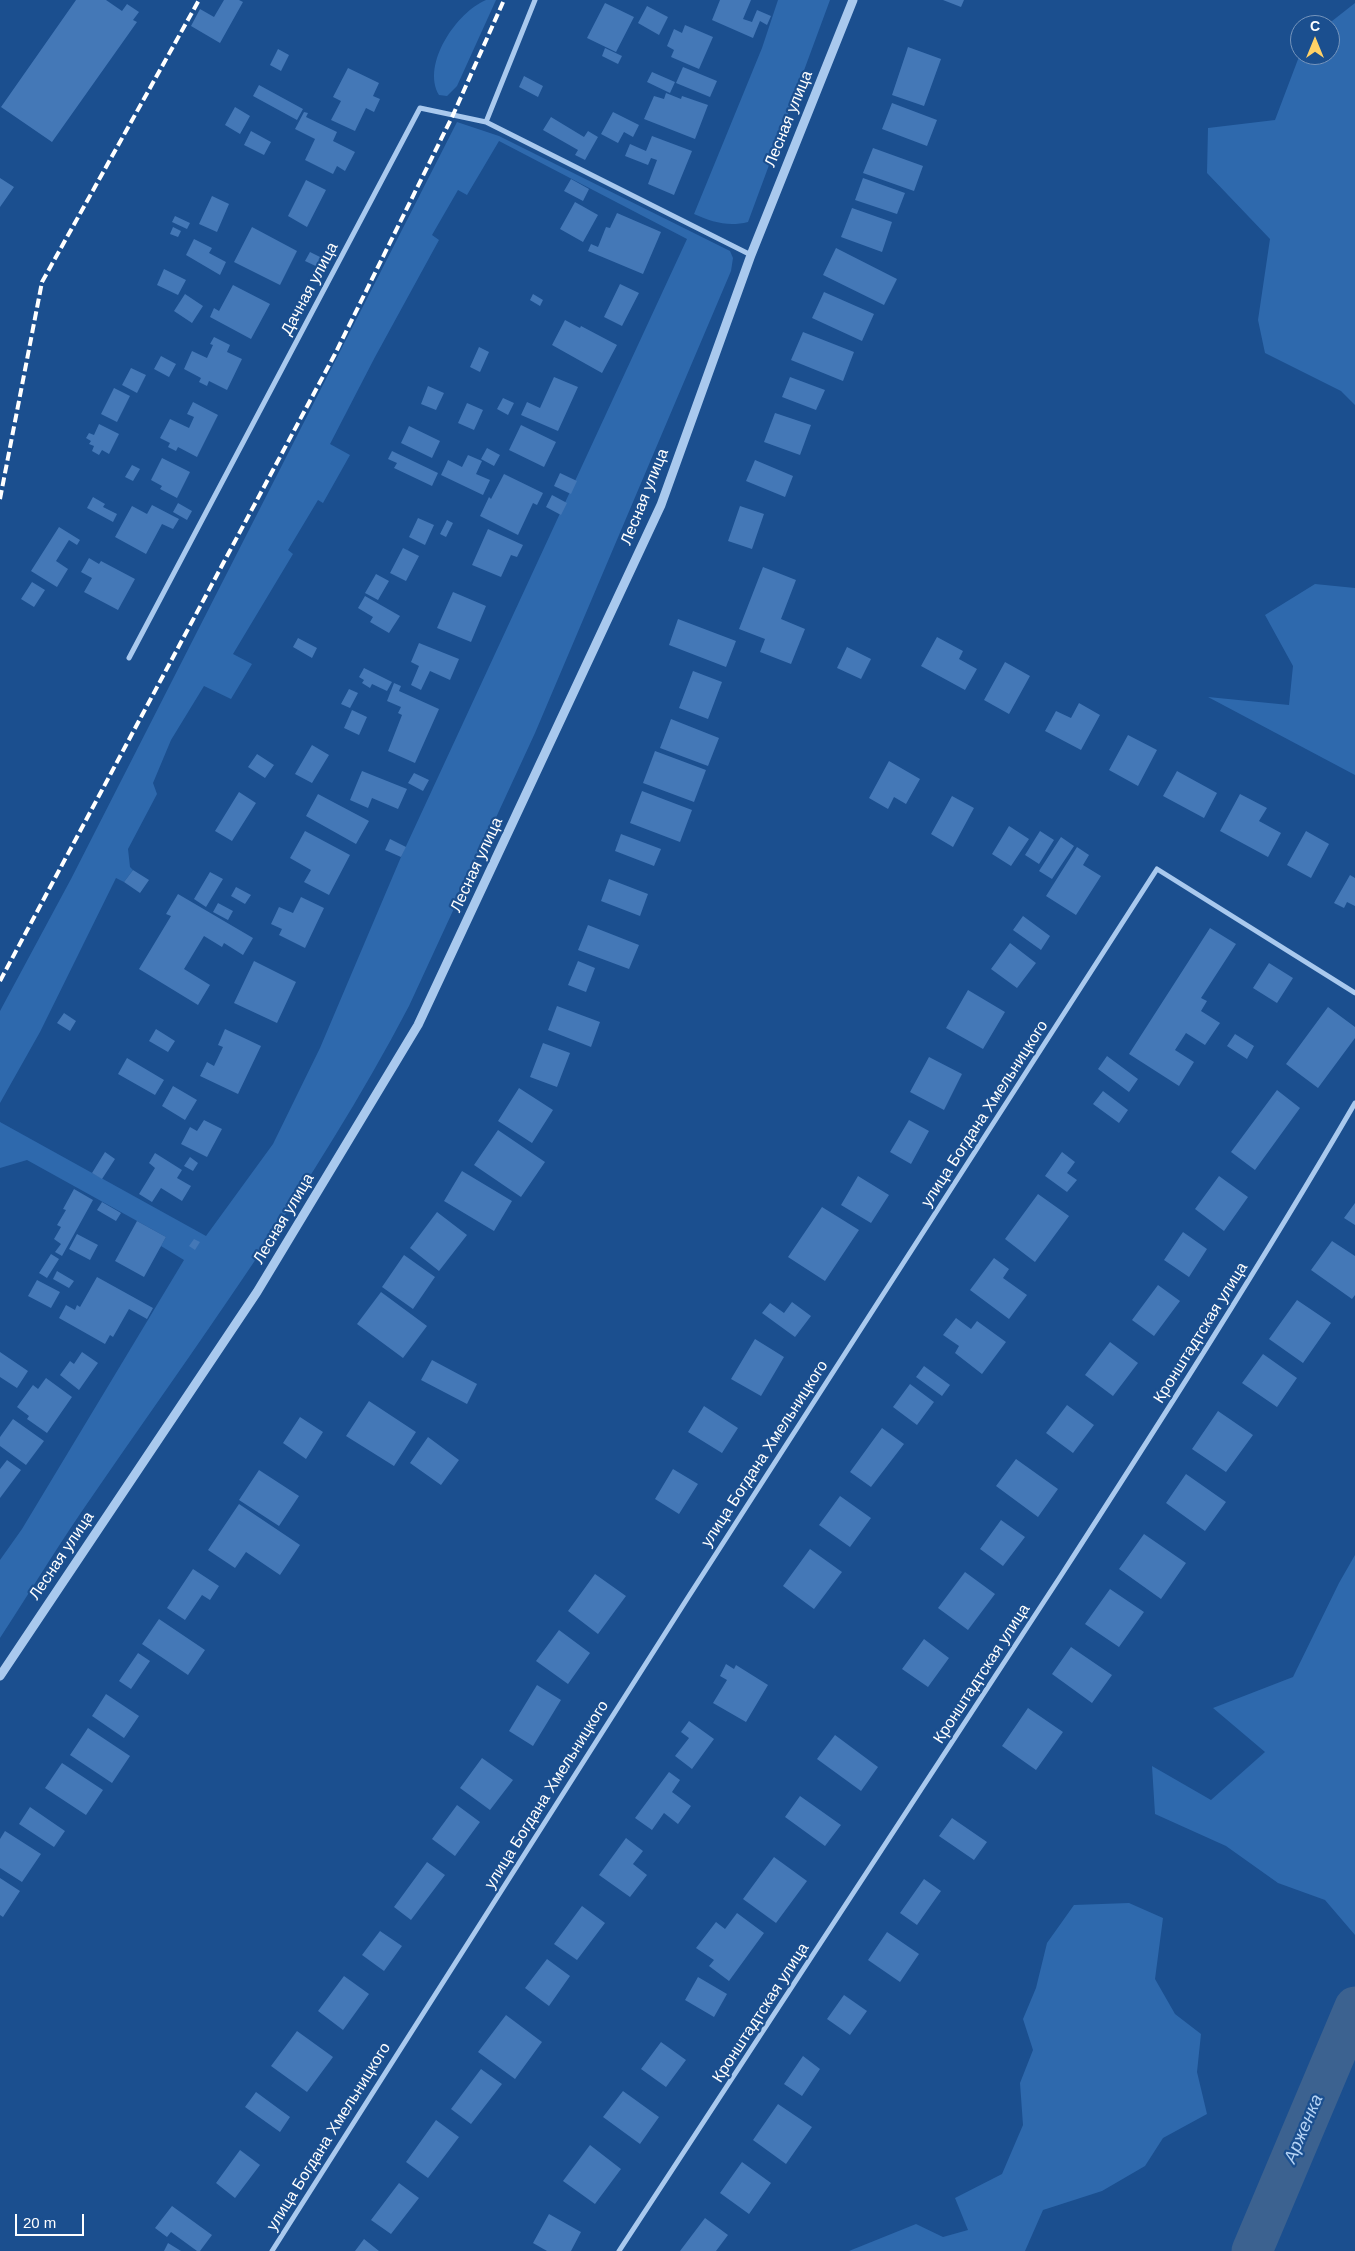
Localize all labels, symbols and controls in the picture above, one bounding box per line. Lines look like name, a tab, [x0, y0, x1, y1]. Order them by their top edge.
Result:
north arrow	[1290, 15, 1340, 65]
text: С	[1310, 18, 1320, 34]
street label: Лесная улица	[761, 68, 817, 170]
street label: Дачная улица	[277, 239, 343, 339]
street label: Лесная улица	[617, 446, 673, 548]
street label: Лесная улица	[447, 815, 507, 915]
street label: улица Богдана Хмельницкого	[917, 1017, 1053, 1211]
street label: Лесная улица	[249, 1170, 319, 1268]
street label: Кронштадтская улица	[1150, 1259, 1252, 1407]
street label: улица Богдана Хмельницкого	[697, 1357, 833, 1551]
street label: Лесная улица	[25, 1508, 99, 1604]
street label: Кронштадтская улица	[930, 1601, 1034, 1747]
street label: улица Богдана Хмельницкого	[481, 1697, 613, 1893]
street label: Кронштадтская улица	[709, 1940, 813, 2086]
street label: улица Богдана Хмельницкого	[263, 2039, 395, 2235]
water label: Арженка	[1280, 2091, 1328, 2167]
scale bar	[18, 2204, 86, 2236]
text: 20 m	[23, 2214, 56, 2231]

